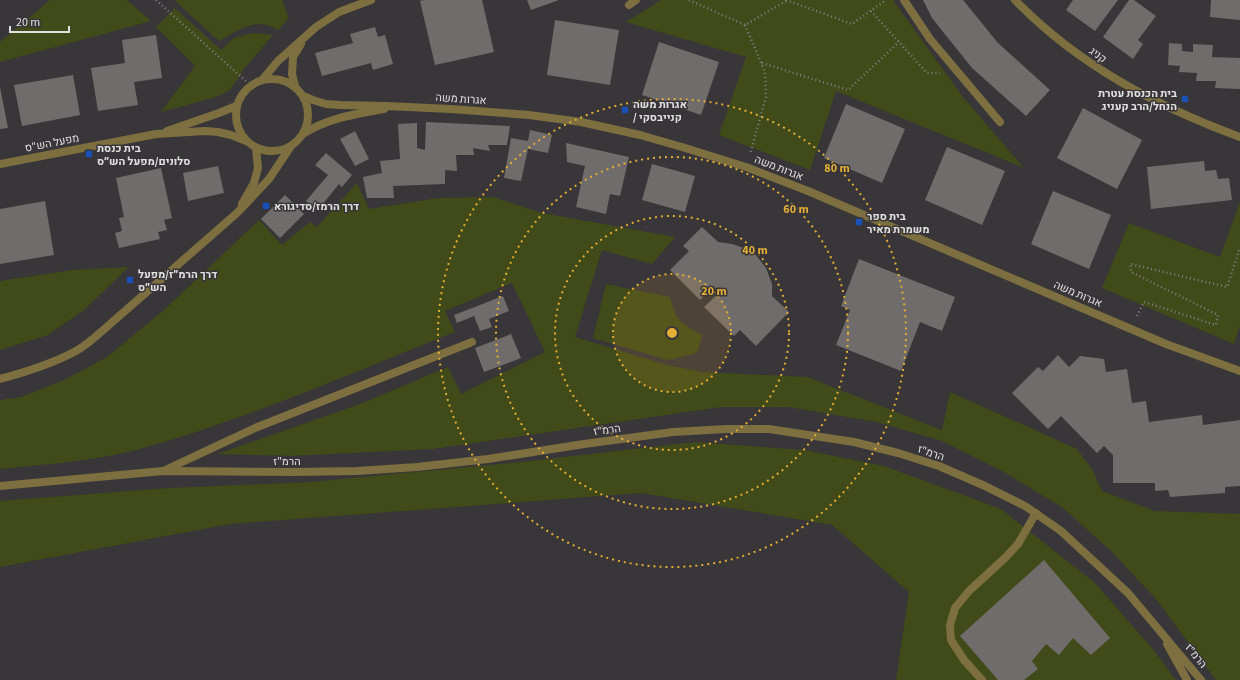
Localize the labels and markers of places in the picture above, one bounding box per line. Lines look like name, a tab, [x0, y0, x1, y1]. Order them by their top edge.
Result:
place label: בית הכנסת עטרת הנחל/הרב קעניג	[1098, 86, 1177, 114]
marker: בית הכנסת עטרת הנחל/הרב קעניג	[1180, 94, 1190, 104]
place label: אגרות משה / קנייבסקי	[633, 97, 687, 125]
marker: אגרות משה / קנייבסקי	[620, 105, 630, 115]
place label: בית כנסת סלונים/מפעל הש״ס	[97, 141, 190, 169]
marker: בית כנסת סלונים/מפעל הש״ס	[84, 149, 94, 159]
place label: דרך הרמז/סדיגורא	[274, 199, 359, 214]
marker: דרך הרמז/סדיגורא	[261, 201, 271, 211]
place label: בית ספר משמרת מאיר	[867, 209, 930, 237]
marker: בית ספר משמרת מאיר	[854, 217, 864, 227]
place label: דרך הרמ״ז/מפעל הש״ס	[138, 267, 217, 295]
marker: דרך הרמ״ז/מפעל הש״ס	[125, 275, 135, 285]
centre of rings	[665, 326, 679, 340]

